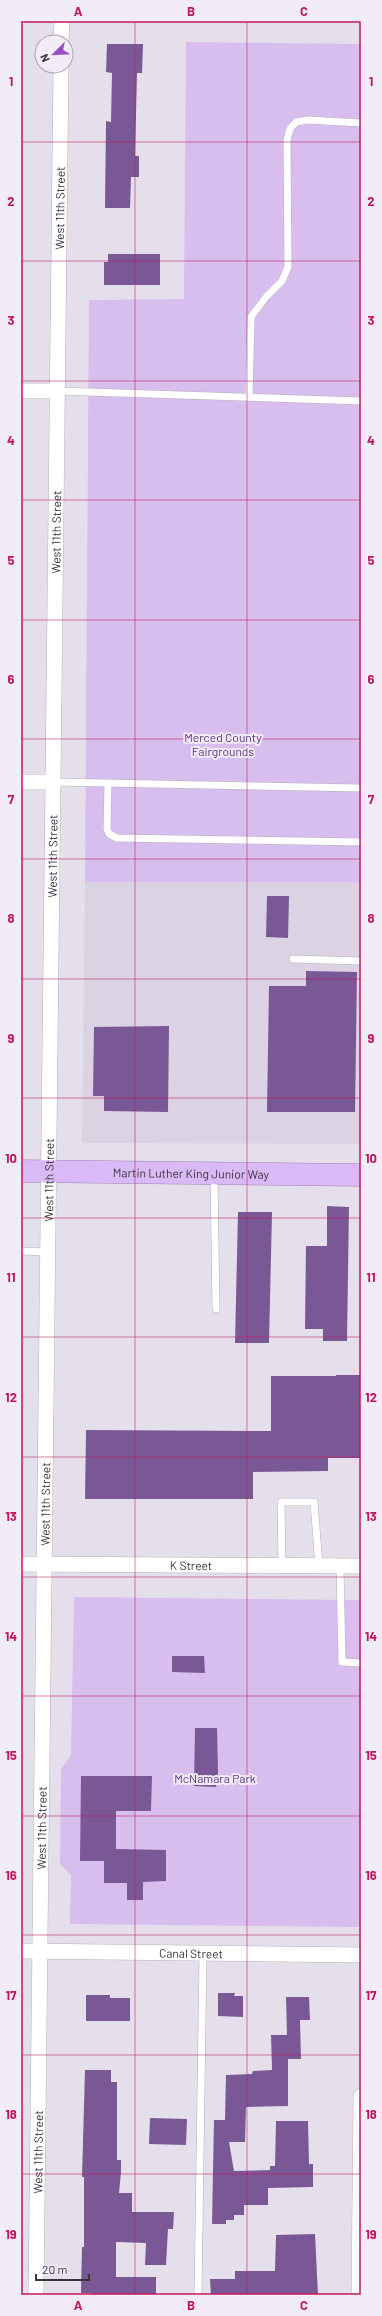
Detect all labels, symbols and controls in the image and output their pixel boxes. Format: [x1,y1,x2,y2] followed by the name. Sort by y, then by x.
[74,3,83,19] text: A
[187,3,195,19] text: B
[300,3,308,19] text: C
[34,34,74,74] north arrow
[37,52,52,64] text: N
[9,73,13,89] text: 1
[369,73,373,89] text: 1
[52,166,67,250] street label: West 11th Street
[7,193,15,209] text: 2
[367,193,375,209] text: 2
[7,312,15,328] text: 3
[367,312,375,328] text: 3
[7,432,15,448] text: 4
[367,432,375,448] text: 4
[48,490,63,574] street label: West 11th Street
[7,552,15,568] text: 5
[367,552,375,568] text: 5
[8,671,15,687] text: 6
[368,671,375,687] text: 6
[184,730,262,758] park label: Merced County Fairgrounds
[8,791,15,807] text: 7
[368,791,375,807] text: 7
[45,814,60,898] street label: West 11th Street
[7,910,15,926] text: 8
[367,910,375,926] text: 8
[8,1030,15,1046] text: 9
[368,1030,375,1046] text: 9
[41,1138,56,1222] street label: West 11th Street
[5,1150,17,1166] text: 10
[365,1150,377,1166] text: 10
[113,1165,270,1181] street label: Martin Luther King Junior Way
[6,1269,16,1285] text: 11
[366,1269,376,1285] text: 11
[5,1389,17,1405] text: 12
[365,1389,377,1405] text: 12
[37,1462,52,1546] street label: West 11th Street
[5,1508,17,1524] text: 13
[365,1508,377,1524] text: 13
[170,1558,212,1572] street label: K Street
[5,1628,17,1644] text: 14
[365,1628,377,1644] text: 14
[5,1747,17,1763] text: 15
[365,1747,377,1763] text: 15
[174,1771,256,1785] park label: McNamara Park
[34,1786,49,1870] street label: West 11th Street
[5,1867,17,1883] text: 16
[365,1867,377,1883] text: 16
[159,1946,223,1960] street label: Canal Street
[5,1987,17,2003] text: 17
[365,1987,377,2003] text: 17
[5,2106,17,2122] text: 18
[365,2106,377,2122] text: 18
[30,2110,45,2194] street label: West 11th Street
[5,2226,17,2242] text: 19
[365,2226,377,2242] text: 19
[36,2256,89,2282] scale bar
[42,2262,68,2276] text: 20 m
[74,2297,83,2313] text: A
[187,2297,195,2313] text: B
[300,2297,308,2313] text: C

